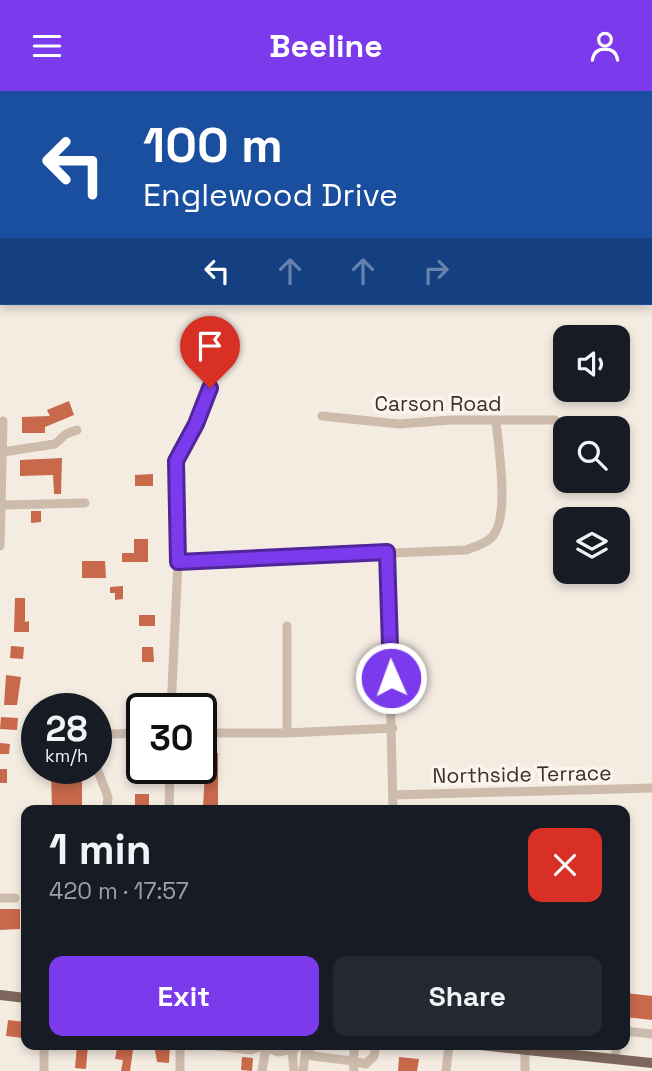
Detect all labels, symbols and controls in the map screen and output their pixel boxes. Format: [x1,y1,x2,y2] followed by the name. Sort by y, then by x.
[269,26,383,66] text: Beeline
[28,27,66,65] icon: menu
[586,27,624,65] icon: person
[143,114,283,176] text: 100 m
[28,119,119,210] icon: left
[143,175,398,215] text: Englewood Drive
[198,252,236,290] icon: left
[271,252,309,290] icon: ahead
[344,252,382,290] icon: ahead
[417,252,455,290] icon: right
[180,316,240,388] pin
[553,325,630,584] map controls
[553,325,630,402] button: sound
[191,327,229,365] icon: arrive
[374,390,502,417] street label: Carson Road
[553,416,630,493] button: search
[553,507,630,584] button: layers
[354,641,428,715] position arrow
[126,693,217,784] speed limit sign: 30
[46,707,87,751] text: 28
[45,744,88,767] text: km/h
[432,759,612,789] street label: Northside Terrace
[49,823,152,876] text: 1 min
[528,828,602,902] button: close
[49,876,189,906] text: 420 m · 17:57
[49,956,319,1036] button: Exit
[333,956,602,1036] button: Share

